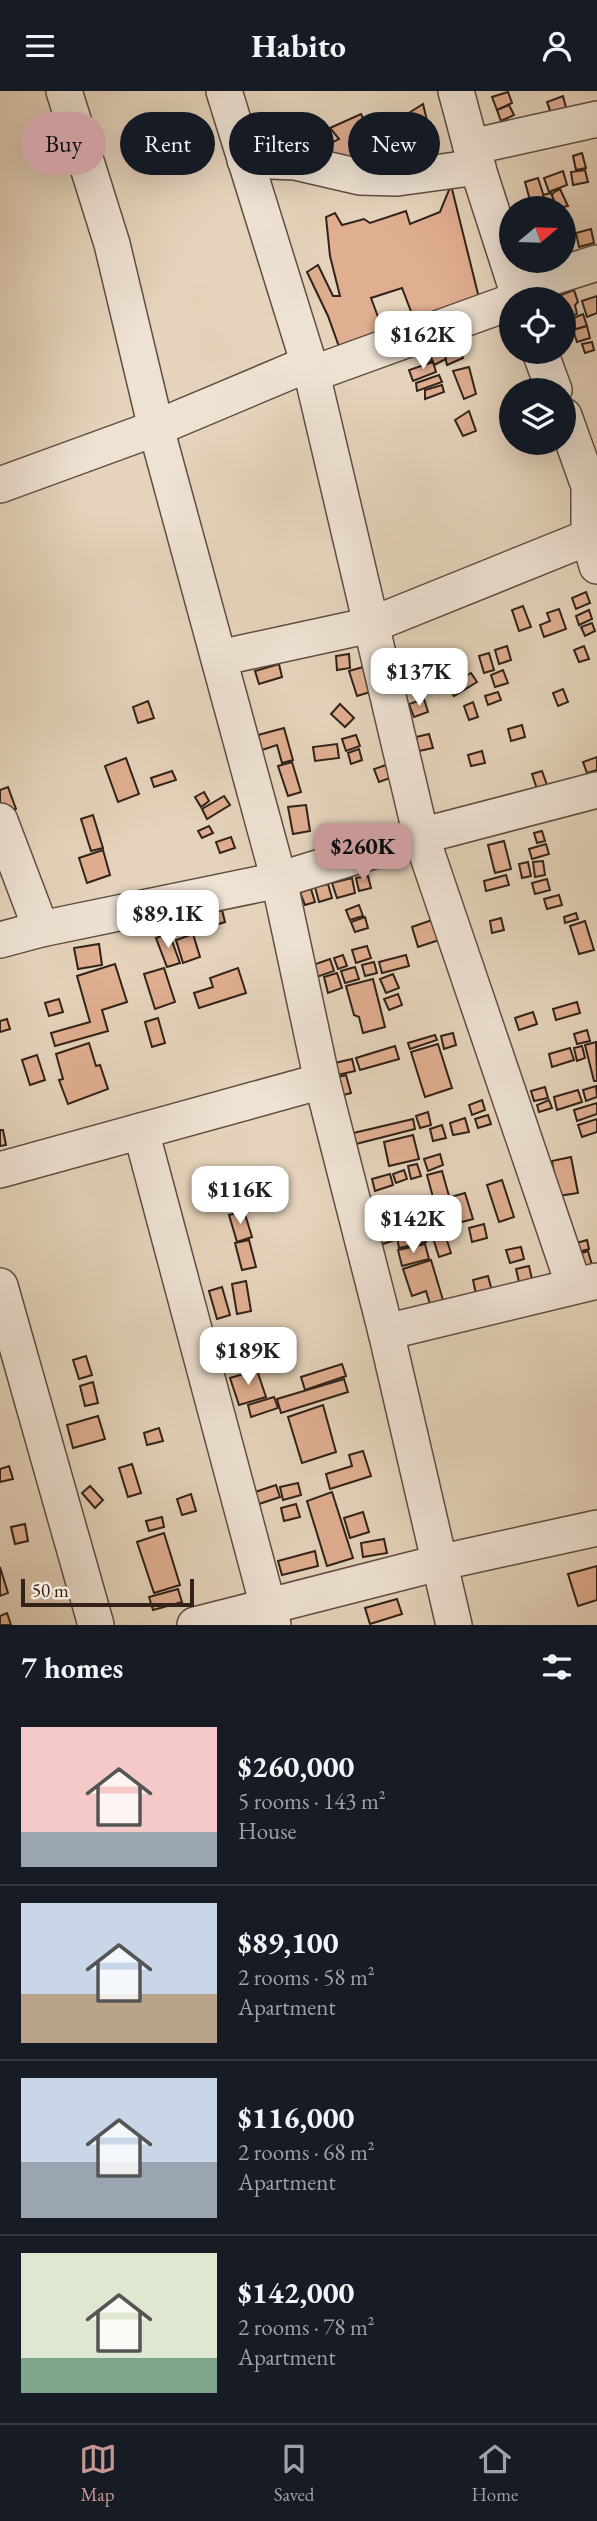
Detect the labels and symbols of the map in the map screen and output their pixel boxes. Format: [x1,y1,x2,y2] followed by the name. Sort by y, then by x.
[499,196,576,273] north arrow
[374,311,472,371] pin: $162K
[370,649,468,708] pin: $137K
[314,823,412,883] pin: $260K
[111,891,225,950] pin: $89.1K
[191,1167,289,1226] pin: $116K
[364,1195,462,1255] pin: $142K
[199,1327,297,1387] pin: $189K
[21,1576,194,1608] scale bar

